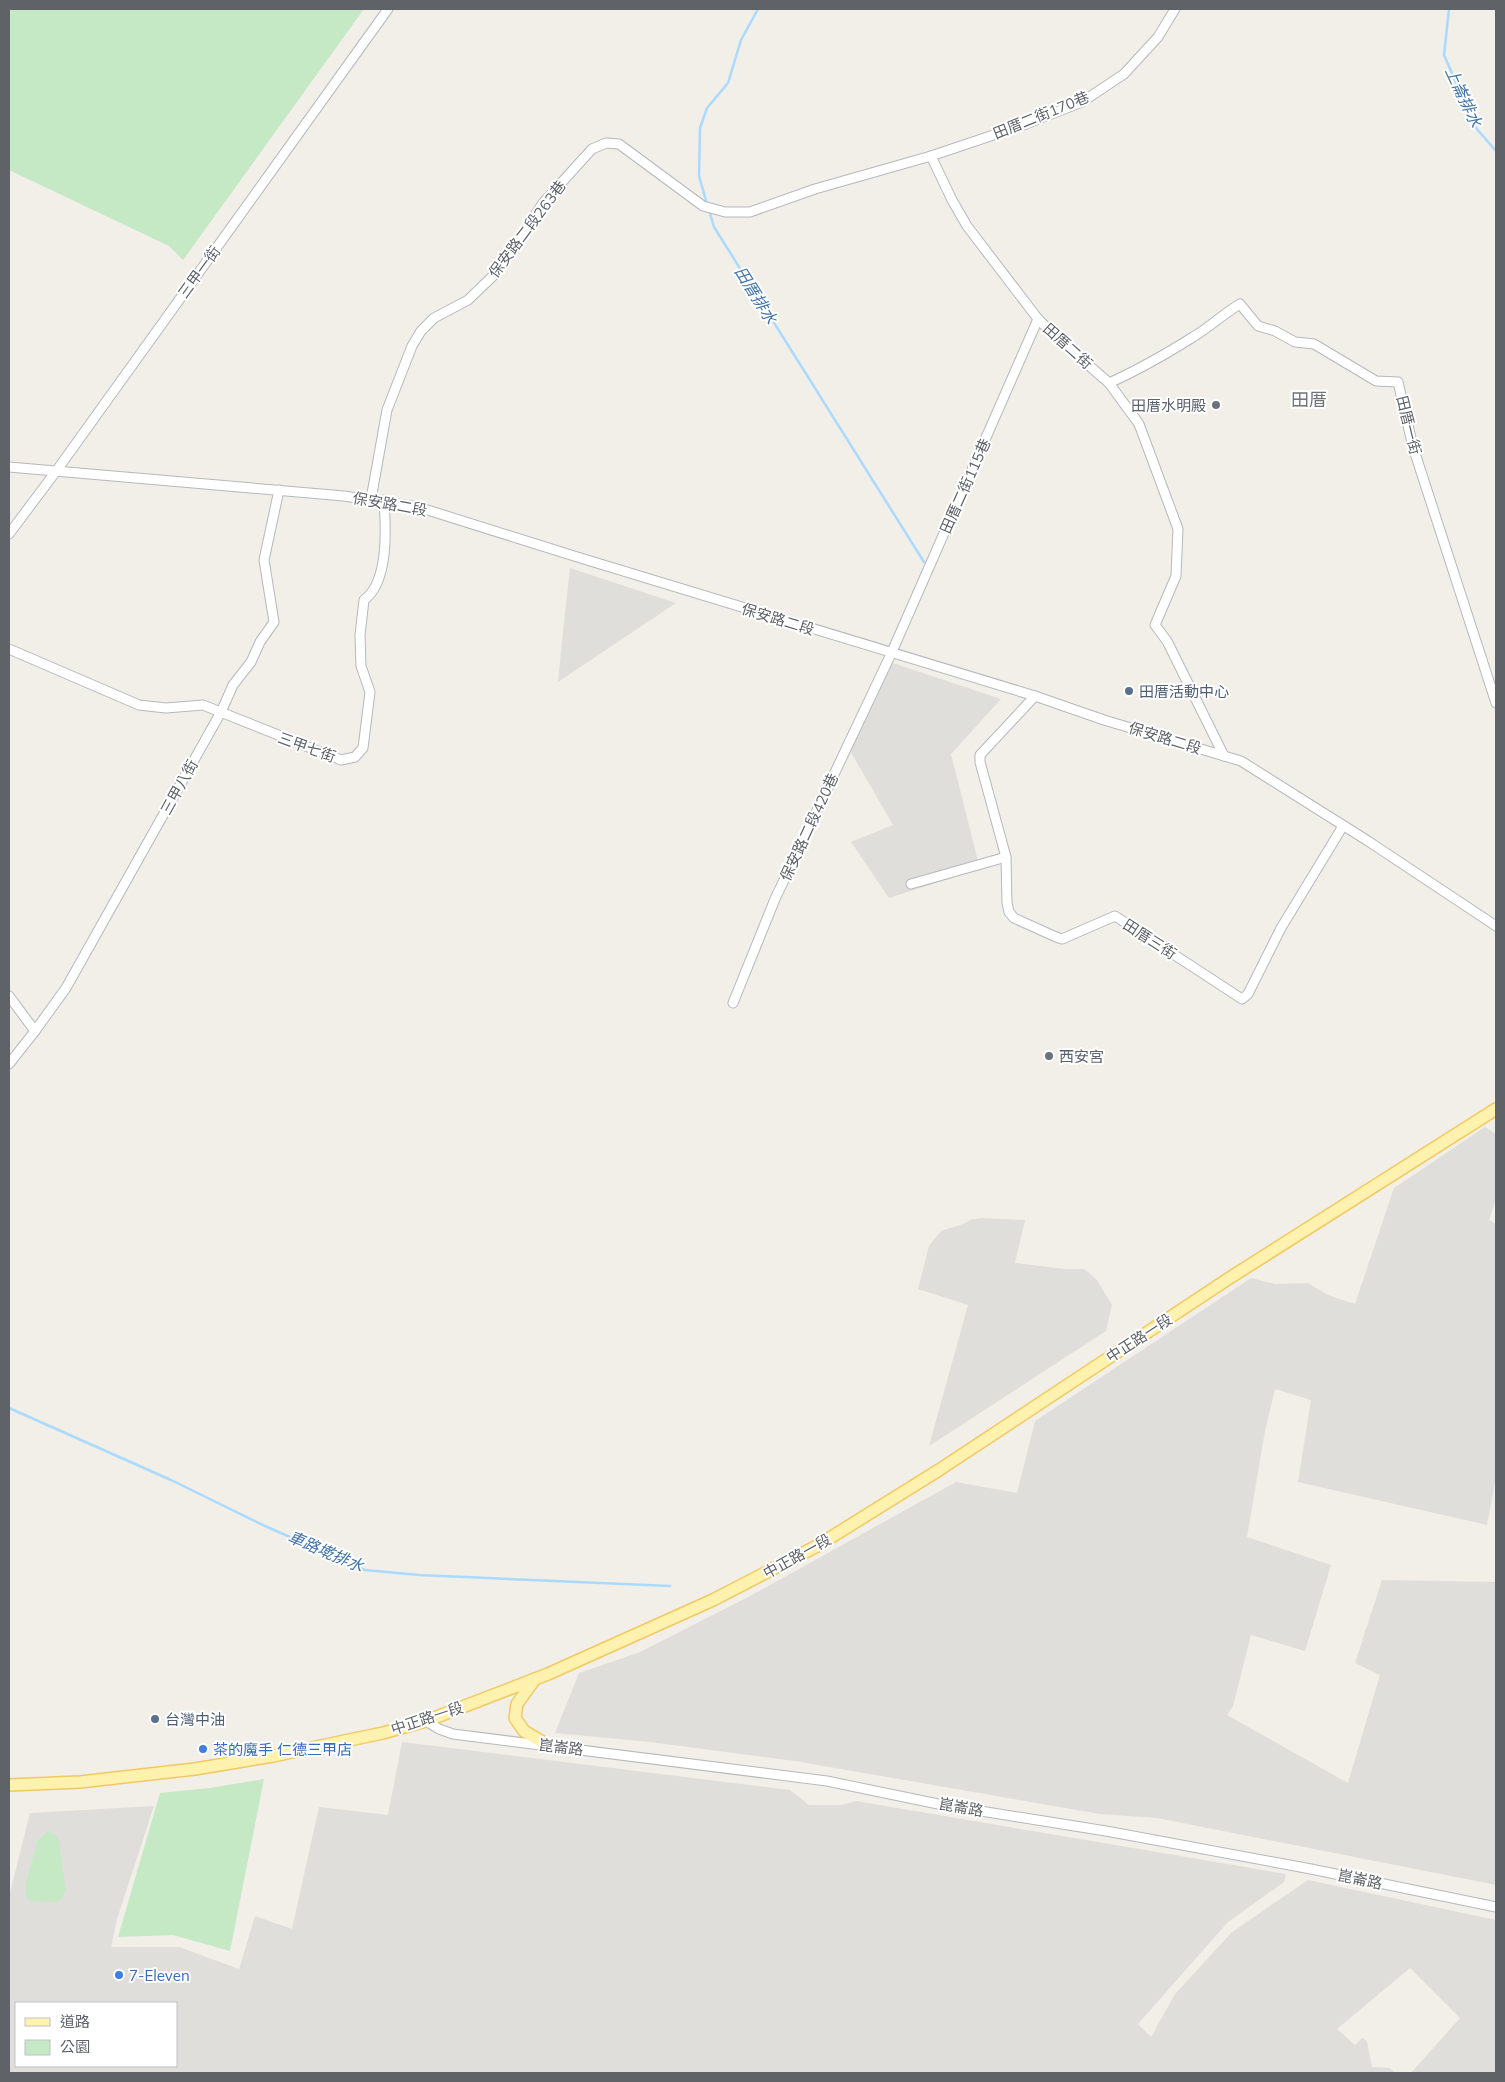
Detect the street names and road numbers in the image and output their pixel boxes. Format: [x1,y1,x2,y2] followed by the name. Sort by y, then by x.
[990,87,1092,143] street label: 田厝二街170巷
[484,177,570,281] street label: 保安路二段263巷
[174,242,224,302] street label: 三甲一街
[1039,319,1097,373] street label: 田厝二街
[1393,394,1425,456] street label: 田厝一街
[936,436,994,536] street label: 田厝二街115巷
[351,488,429,520] street label: 保安路二段
[739,599,817,639] street label: 保安路二段
[1126,718,1204,758] street label: 保安路二段
[276,728,338,766] street label: 三甲七街
[156,756,202,818] street label: 三甲八街
[776,770,842,884] street label: 保安路二段420巷
[1120,915,1180,963] street label: 田厝三街
[1102,1310,1176,1366] street label: 中正路一段
[760,1530,834,1582] street label: 中正路一段
[388,1697,466,1739] street label: 中正路一段
[538,1735,584,1759] street label: 崑崙路
[937,1794,985,1820] street label: 崑崙路
[1336,1865,1384,1893] street label: 崑崙路

